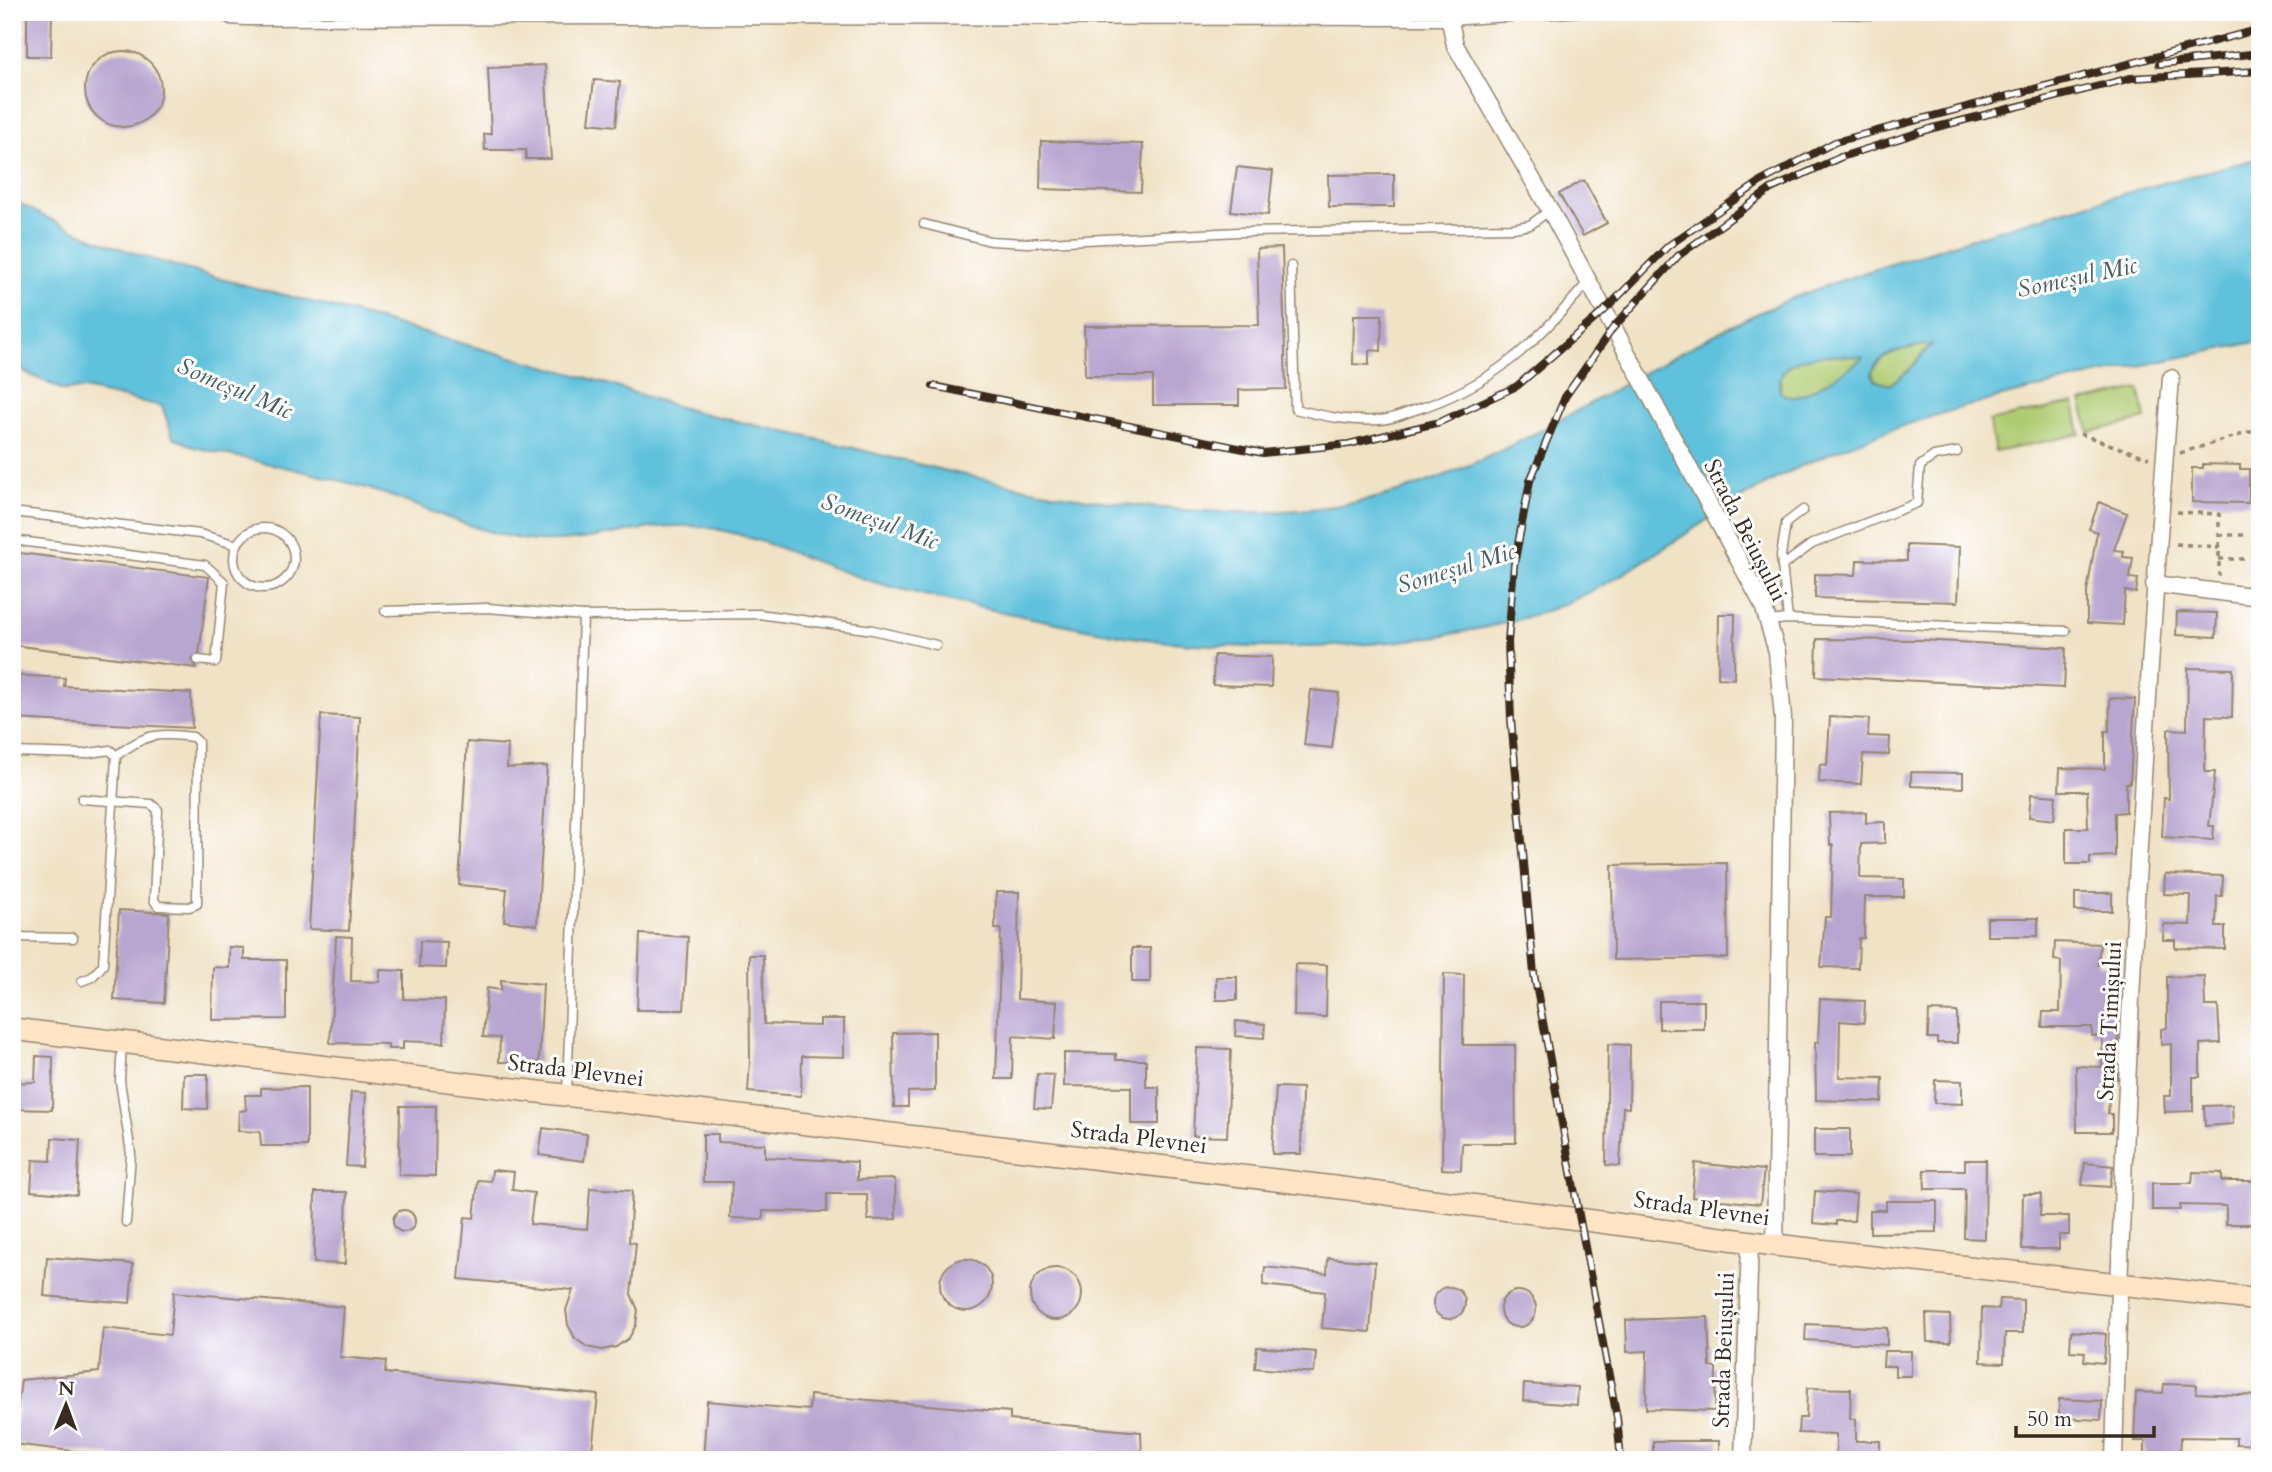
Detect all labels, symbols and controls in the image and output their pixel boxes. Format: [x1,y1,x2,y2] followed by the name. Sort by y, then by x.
[2014,249,2140,306] water label: Someșul Mic
[172,349,298,428] water label: Someșul Mic
[1696,454,1795,607] street label: Strada Beiușului
[817,485,943,558] water label: Someșul Mic
[1393,535,1519,602] water label: Someșul Mic
[2090,940,2129,1102] street label: Strada Timișului
[506,1047,646,1094] street label: Strada Plevnei
[1069,1114,1209,1161] street label: Strada Plevnei
[1632,1184,1772,1233] street label: Strada Plevnei
[1705,1272,1742,1428] street label: Strada Beiușului
[32,1370,102,1440] north arrow
[58,1376,75,1402] text: N
[2016,1395,2155,1439] scale bar
[2027,1405,2072,1434] text: 50 m

